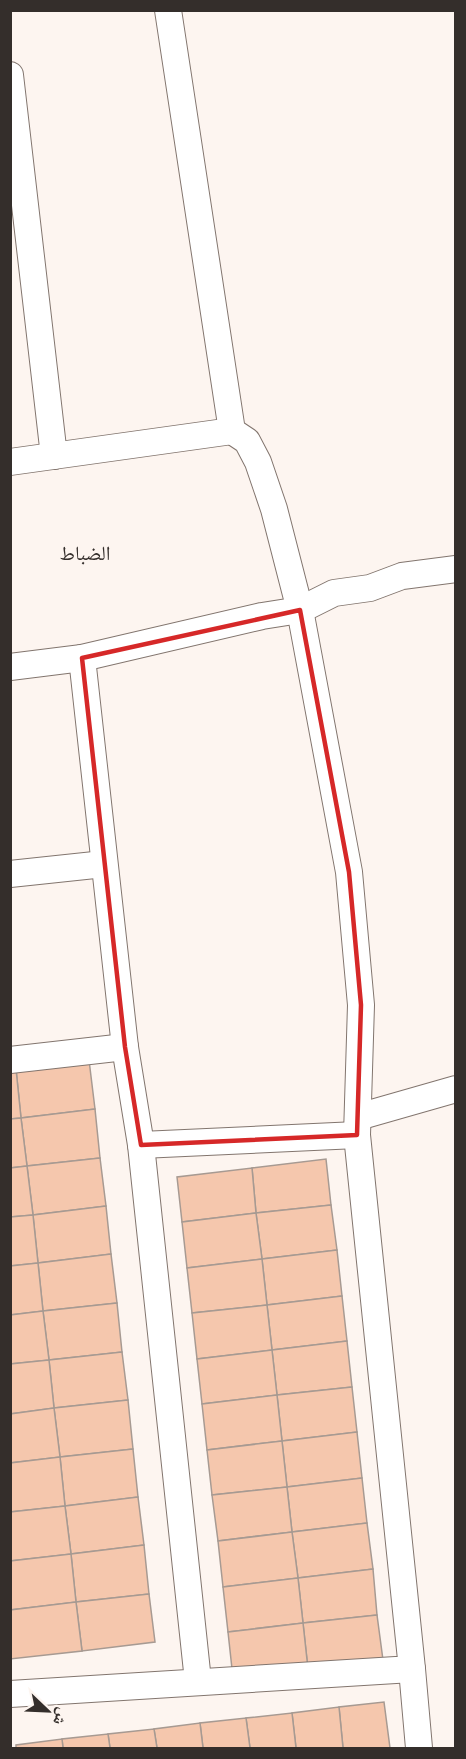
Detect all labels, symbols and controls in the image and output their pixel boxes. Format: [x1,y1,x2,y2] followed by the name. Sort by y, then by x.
[60,541,110,565] district label: الضباط
[18,1681,78,1741] north arrow
[49,1705,73,1728] text: ش

